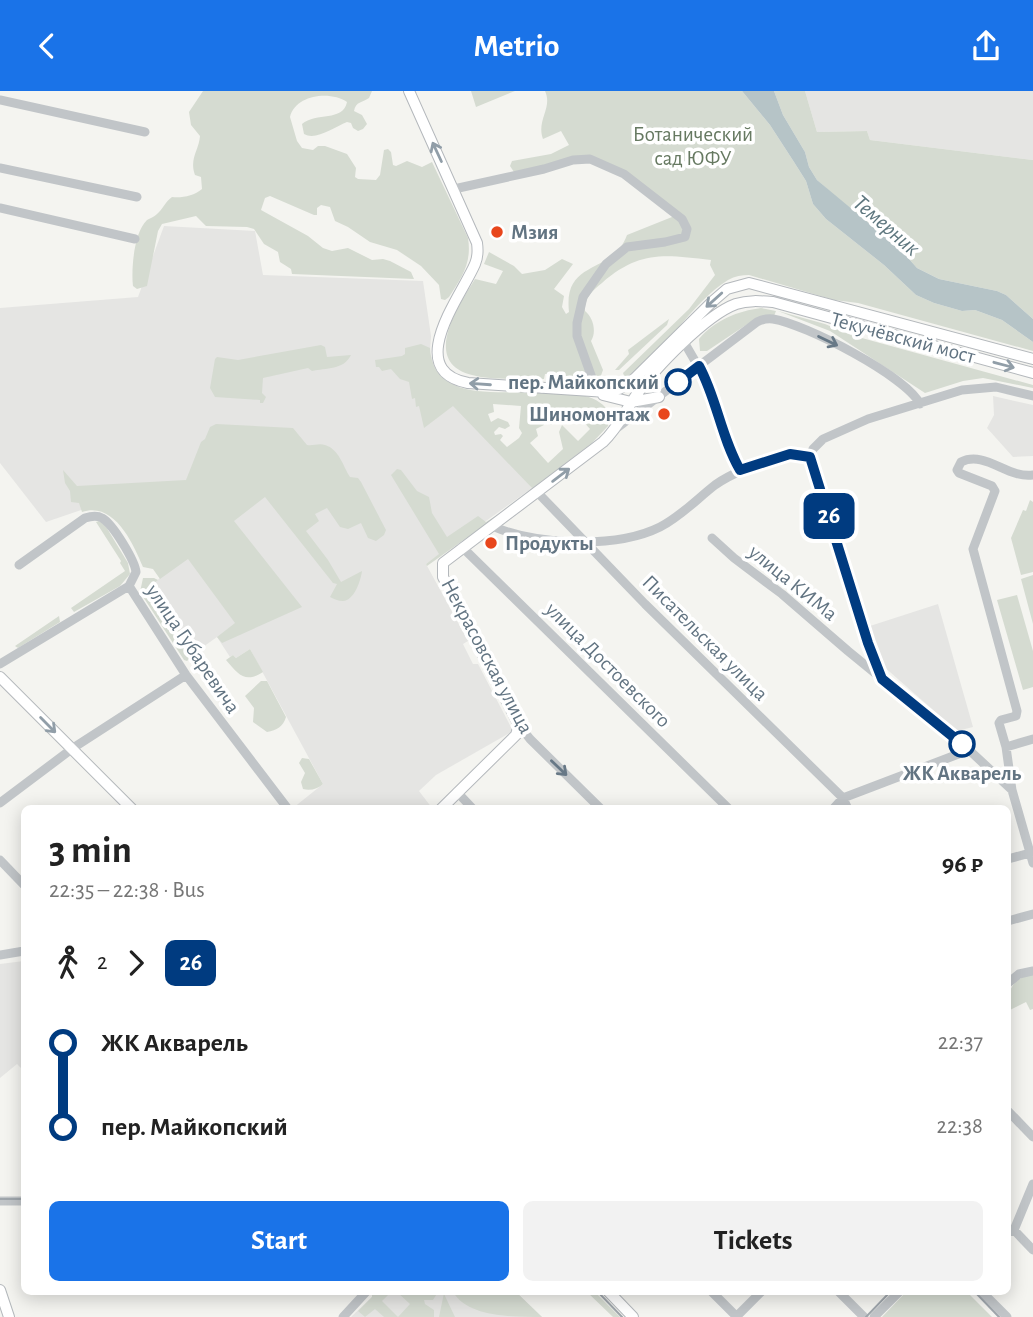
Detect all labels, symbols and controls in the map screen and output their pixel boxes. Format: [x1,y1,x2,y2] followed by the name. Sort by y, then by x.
[28,27,66,65] icon: back
[967,27,1005,65] icon: share
[473,30,560,62] text: Metrio
[633,124,753,169] park label: Ботанический сад ЮФУ
[430,142,443,163] one-way arrow
[848,191,924,261] water label: Темерник
[511,222,558,243] place label: Мзия
[489,224,505,240] marker: Мзия
[706,292,723,309] one-way arrow
[829,309,978,367] street label: Текучёвский мост
[817,334,838,348] one-way arrow
[993,360,1015,373] one-way arrow
[665,369,691,395] marker: пер. Майкопский
[508,372,659,393] place label: пер. Майкопский
[469,377,492,390] one-way arrow
[529,404,650,425] place label: Шиномонтаж
[656,406,672,422] marker: Шиномонтаж
[551,468,570,483] one-way arrow
[798,493,860,539] line badge: 26
[818,504,840,528] text: 26
[505,533,594,554] place label: Продукты
[483,535,499,551] marker: Продукты
[744,540,842,625] street label: улица КИМа
[638,571,772,705] street label: Писательская улица
[437,575,537,737] street label: Некрасовская улица
[142,580,244,717] street label: улица Губаревича
[541,598,675,732] street label: улица Достоевского
[40,716,57,733] one-way arrow
[949,731,975,757] marker: ЖК Акварель
[550,759,567,776] one-way arrow
[903,763,1022,784] place label: ЖК Акварель
[49,832,132,870] text: 3 min
[942,851,983,877] text: 96 ₽
[49,879,205,902] text: 22:35 – 22:38 · Bus
[49,944,87,982] icon: walk
[117,944,155,982] icon: forward
[97,951,107,974] text: 2
[179,951,202,975] text: 26
[101,1030,248,1056] text: ЖК Акварель
[938,1031,983,1054] text: 22:37
[101,1114,288,1140] text: пер. Майкопский
[936,1115,983,1138] text: 22:38
[49,1201,509,1281] button: Start
[523,1201,983,1281] button: Tickets

